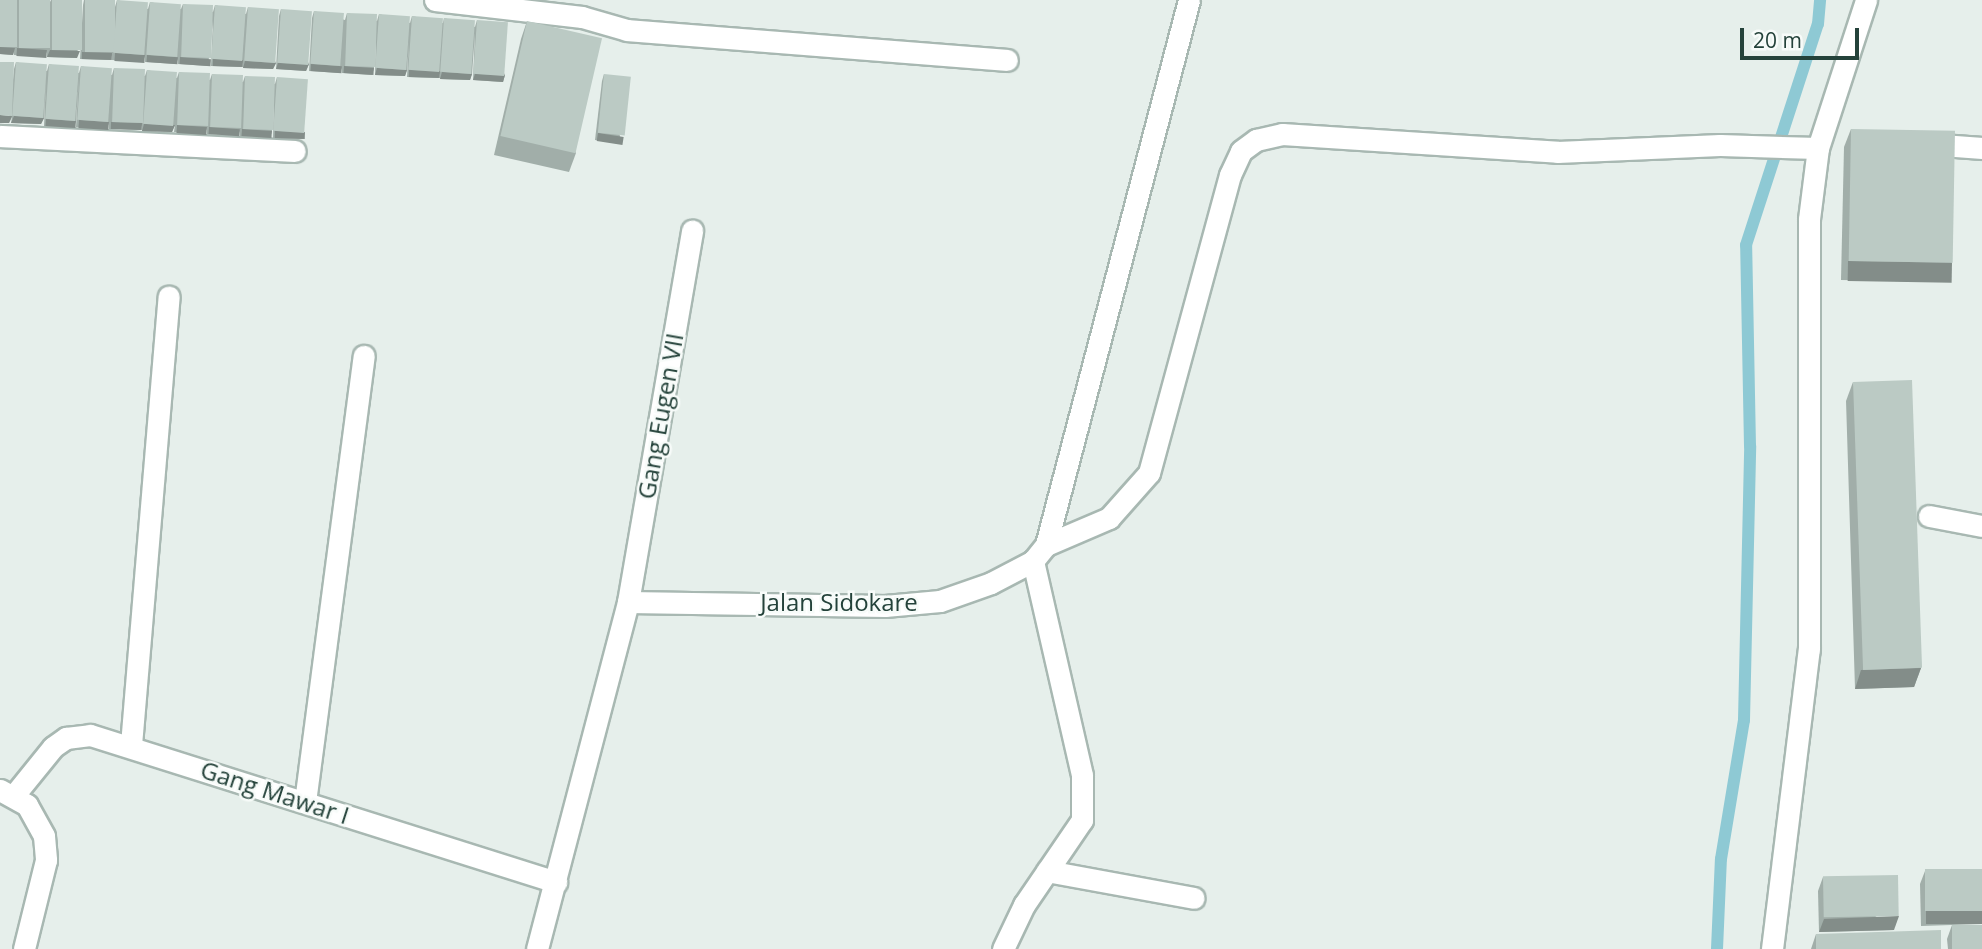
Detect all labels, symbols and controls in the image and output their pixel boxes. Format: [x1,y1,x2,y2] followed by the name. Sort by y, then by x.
[1744,14,1863,58] scale bar
[1753,26,1802,54] text: 20 m
[631,331,689,501] street label: Gang Eugen VII
[760,588,918,616] street label: Jalan Sidokare
[197,754,353,830] street label: Gang Mawar I

